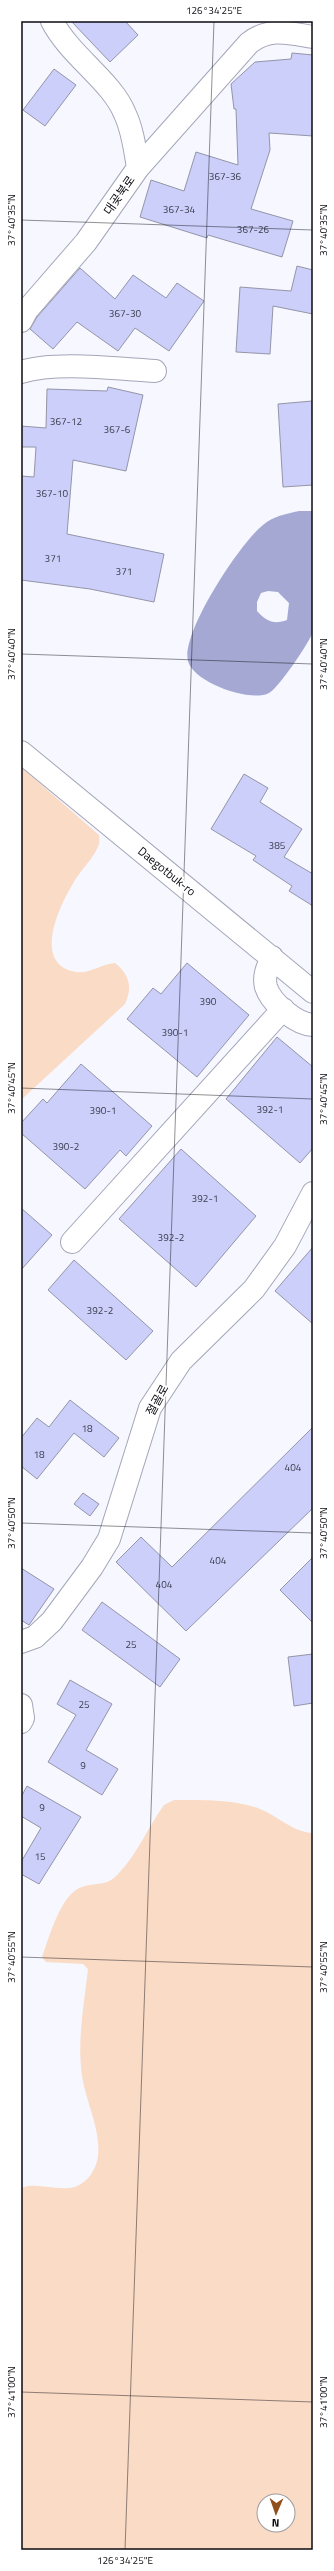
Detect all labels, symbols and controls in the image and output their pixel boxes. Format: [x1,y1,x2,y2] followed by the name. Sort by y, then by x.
[186,3,243,18] text: 126°34'25"E
[209,169,242,184] house number: 367-36
[99,171,139,219] street label: 대곶북로
[4,194,19,246] text: 37°40'35"N
[163,202,196,217] house number: 367-34
[316,204,331,256] text: 37°40'35"N
[237,222,270,237] house number: 367-26
[109,306,142,321] house number: 367-30
[50,414,82,429] house number: 367-12
[104,422,131,437] house number: 367-6
[36,486,69,501] house number: 367-10
[45,551,61,566] house number: 371
[116,564,132,579] house number: 371
[4,628,19,680] text: 37°40'40"N
[316,638,331,690] text: 37°40'40"N
[269,838,286,853] house number: 385
[134,842,200,900] street label: Daegotbuk-ro
[200,994,217,1009] house number: 390
[162,1025,188,1040] house number: 390-1
[4,1062,19,1114] text: 37°40'45"N
[316,1073,331,1125] text: 37°40'45"N
[257,1102,283,1117] house number: 392-1
[90,1103,116,1118] house number: 390-1
[53,1139,79,1154] house number: 390-2
[192,1191,218,1206] house number: 392-1
[158,1230,184,1245] house number: 392-2
[87,1303,113,1318] house number: 392-2
[141,1381,173,1419] street label: 절골로
[81,1421,93,1436] house number: 18
[33,1447,45,1462] house number: 18
[285,1460,302,1475] house number: 404
[4,1497,19,1549] text: 37°40'50"N
[316,1507,331,1559] text: 37°40'50"N
[210,1553,227,1568] house number: 404
[156,1577,173,1592] house number: 404
[125,1637,137,1652] house number: 25
[78,1697,90,1712] house number: 25
[80,1758,86,1773] house number: 9
[39,1800,45,1815] house number: 9
[34,1849,46,1864] house number: 15
[4,1931,19,1983] text: 37°40'55"N
[316,1941,331,1993] text: 37°40'55"N
[4,2366,19,2418] text: 37°41'00"N
[316,2376,331,2428] text: 37°41'00"N
[256,2493,296,2533] north arrow
[272,2515,280,2531] text: N
[97,2553,154,2568] text: 126°34'25"E

